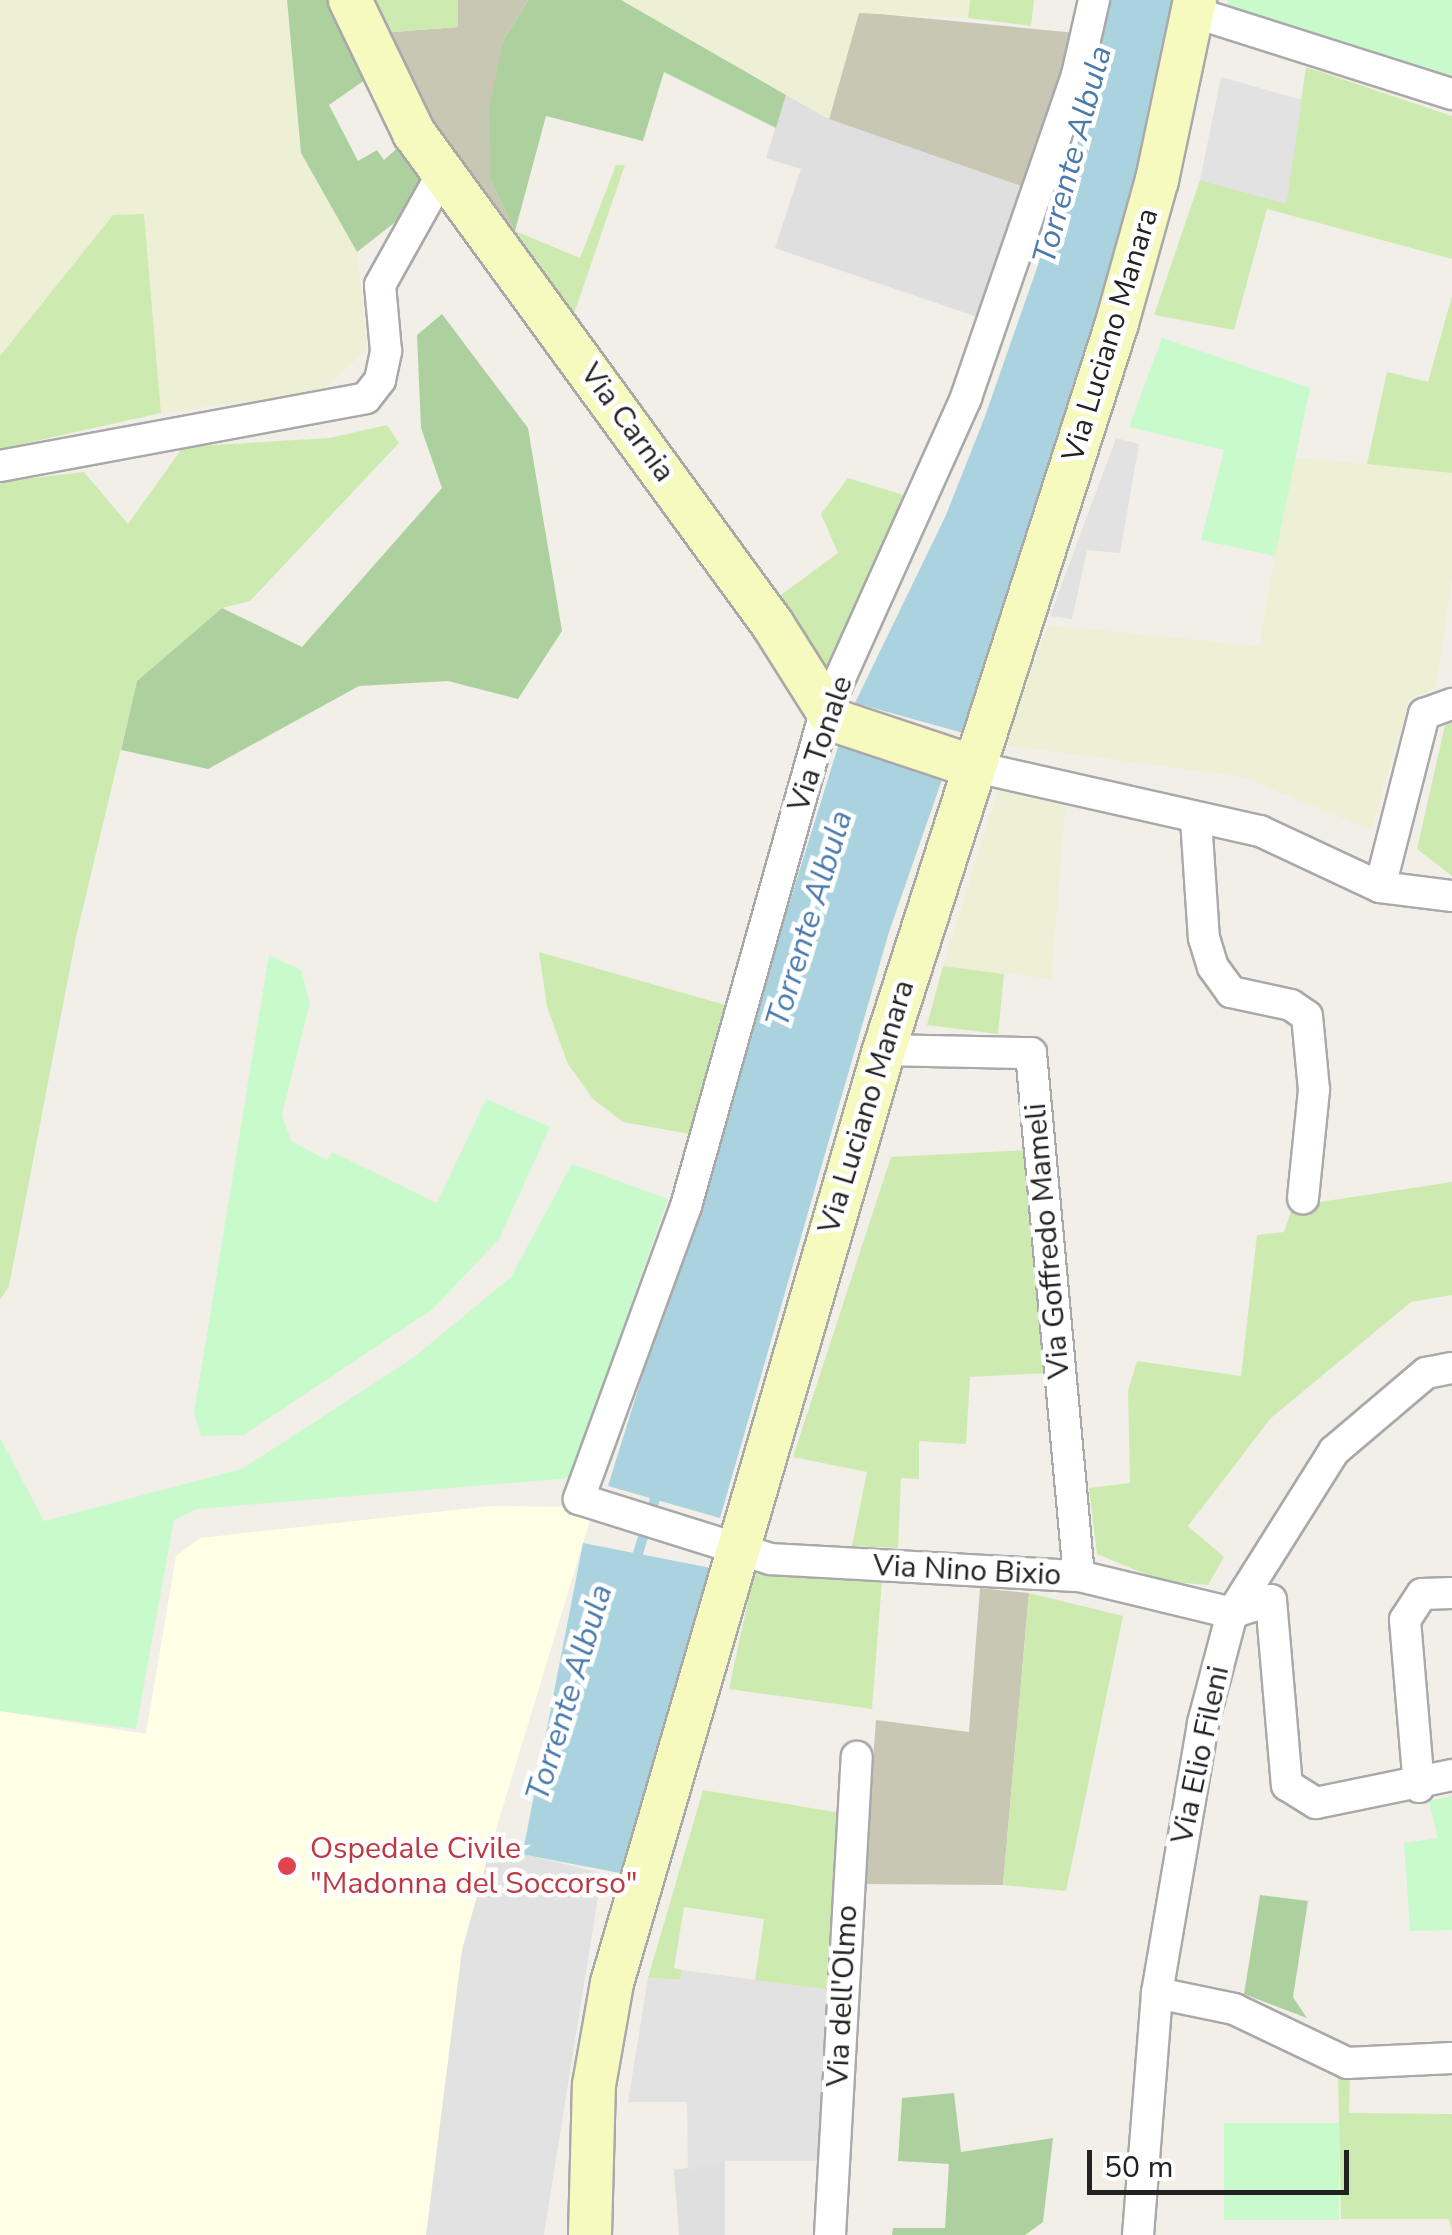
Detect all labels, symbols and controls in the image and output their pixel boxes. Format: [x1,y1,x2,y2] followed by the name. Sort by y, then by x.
[1025,42,1121,268] water label: Torrente Albula
[1055,204,1167,466] street label: Via Luciano Manara
[572,357,682,489] street label: Via Carnia
[781,671,861,817] street label: Via Tonale
[759,806,861,1032] water label: Torrente Albula
[811,976,923,1238] street label: Via Luciano Manara
[1018,1102,1078,1380] street label: Via Goffredo Mameli
[872,1548,1062,1594] street label: Via Nino Bixio
[519,1580,621,1806] water label: Torrente Albula
[1165,1663,1237,1847] street label: Via Elio Fileni
[310,1831,638,1902] place label: Ospedale Civile "Madonna del Soccorso"
[274,1853,300,1879] marker: Ospedale Civile "Madonna del Soccorso"
[820,1904,866,2088] street label: Via dell'Olmo
[1092,2130,1354,2192] scale bar
[1104,2147,1173,2188] text: 50 m

